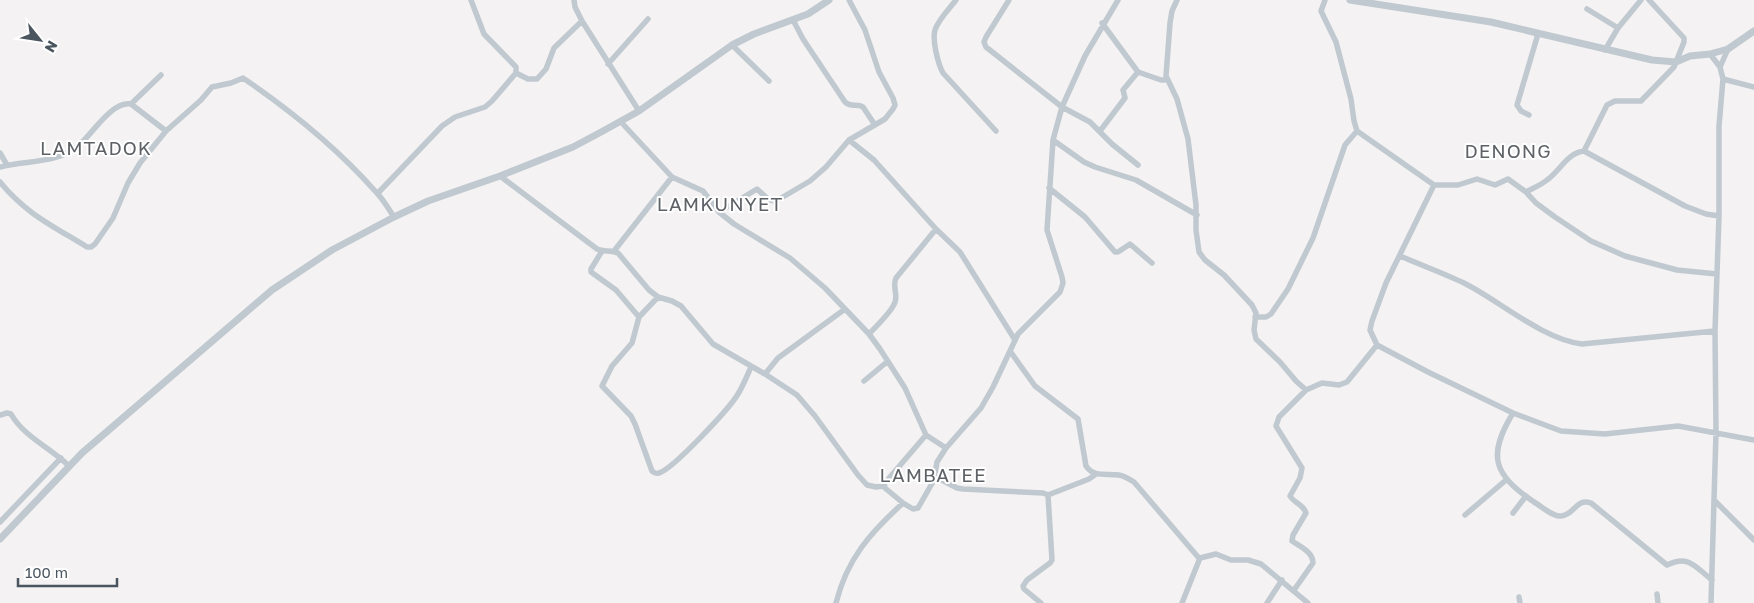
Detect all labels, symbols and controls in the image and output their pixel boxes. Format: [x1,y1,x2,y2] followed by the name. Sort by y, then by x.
[15,15,65,65] north arrow
[42,38,62,56] text: N
[40,136,152,159] district label: LAMTADOK
[1464,139,1552,162] district label: DENONG
[657,192,783,215] district label: LAMKUNYET
[880,463,987,486] district label: LAMBATEE
[18,556,116,588] scale bar
[25,563,68,581] text: 100 m

